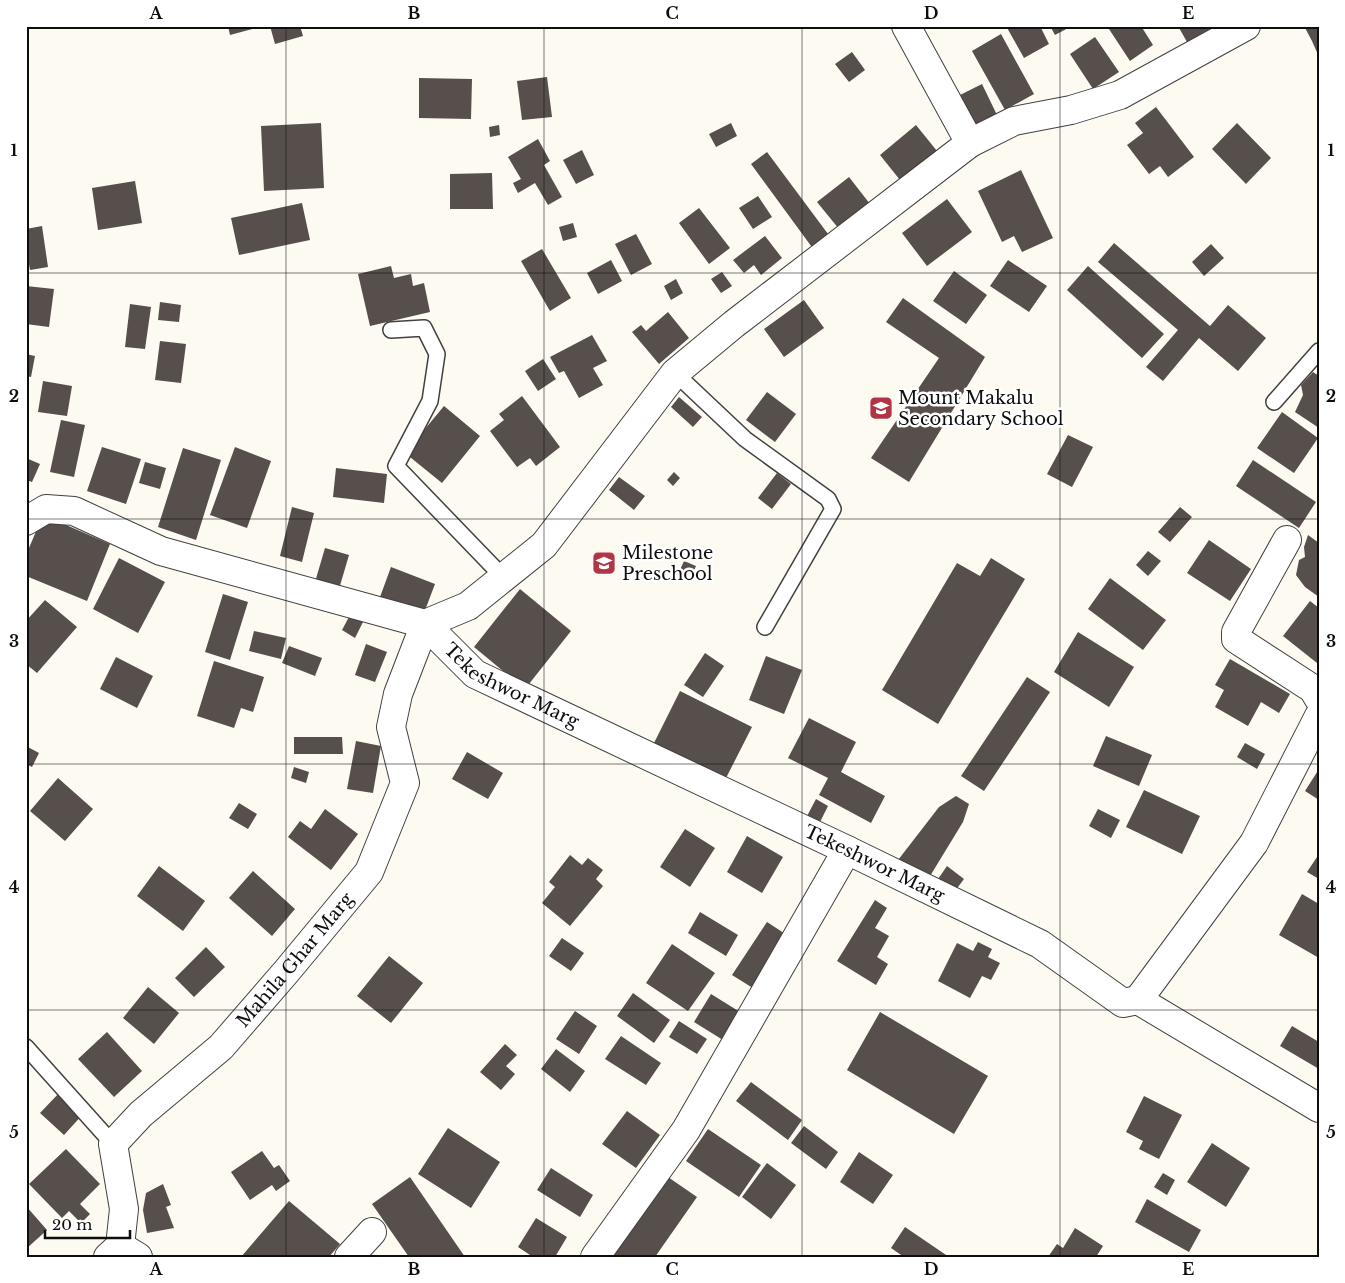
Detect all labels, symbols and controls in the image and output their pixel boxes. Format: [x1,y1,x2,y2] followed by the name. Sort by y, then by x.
[149,3,164,23] text: A
[408,3,421,23] text: B
[665,3,679,23] text: C
[924,3,938,23] text: D
[1182,3,1194,23] text: E
[11,140,18,160] text: 1
[1328,140,1335,160] text: 1
[9,386,19,406] text: 2
[1326,386,1336,406] text: 2
[898,387,1064,430] place label: Mount Makalu Secondary School
[868,395,894,421] school or university icon: Mount Makalu Secondary School
[622,542,713,585] place label: Milestone Preschool
[591,550,617,576] school or university icon: Milestone Preschool
[9,631,19,651] text: 3
[1326,631,1336,651] text: 3
[439,638,583,733] street label: Tekeshwor Marg
[801,820,948,907] street label: Tekeshwor Marg
[9,877,19,897] text: 4
[1326,877,1336,897] text: 4
[232,888,358,1032] street label: Mahila Ghar Marg
[9,1122,19,1142] text: 5
[1326,1122,1336,1142] text: 5
[45,1208,130,1240] scale bar
[52,1215,92,1234] text: 20 m
[149,1259,164,1279] text: A
[408,1259,421,1279] text: B
[665,1259,679,1279] text: C
[924,1259,938,1279] text: D
[1182,1259,1194,1279] text: E

